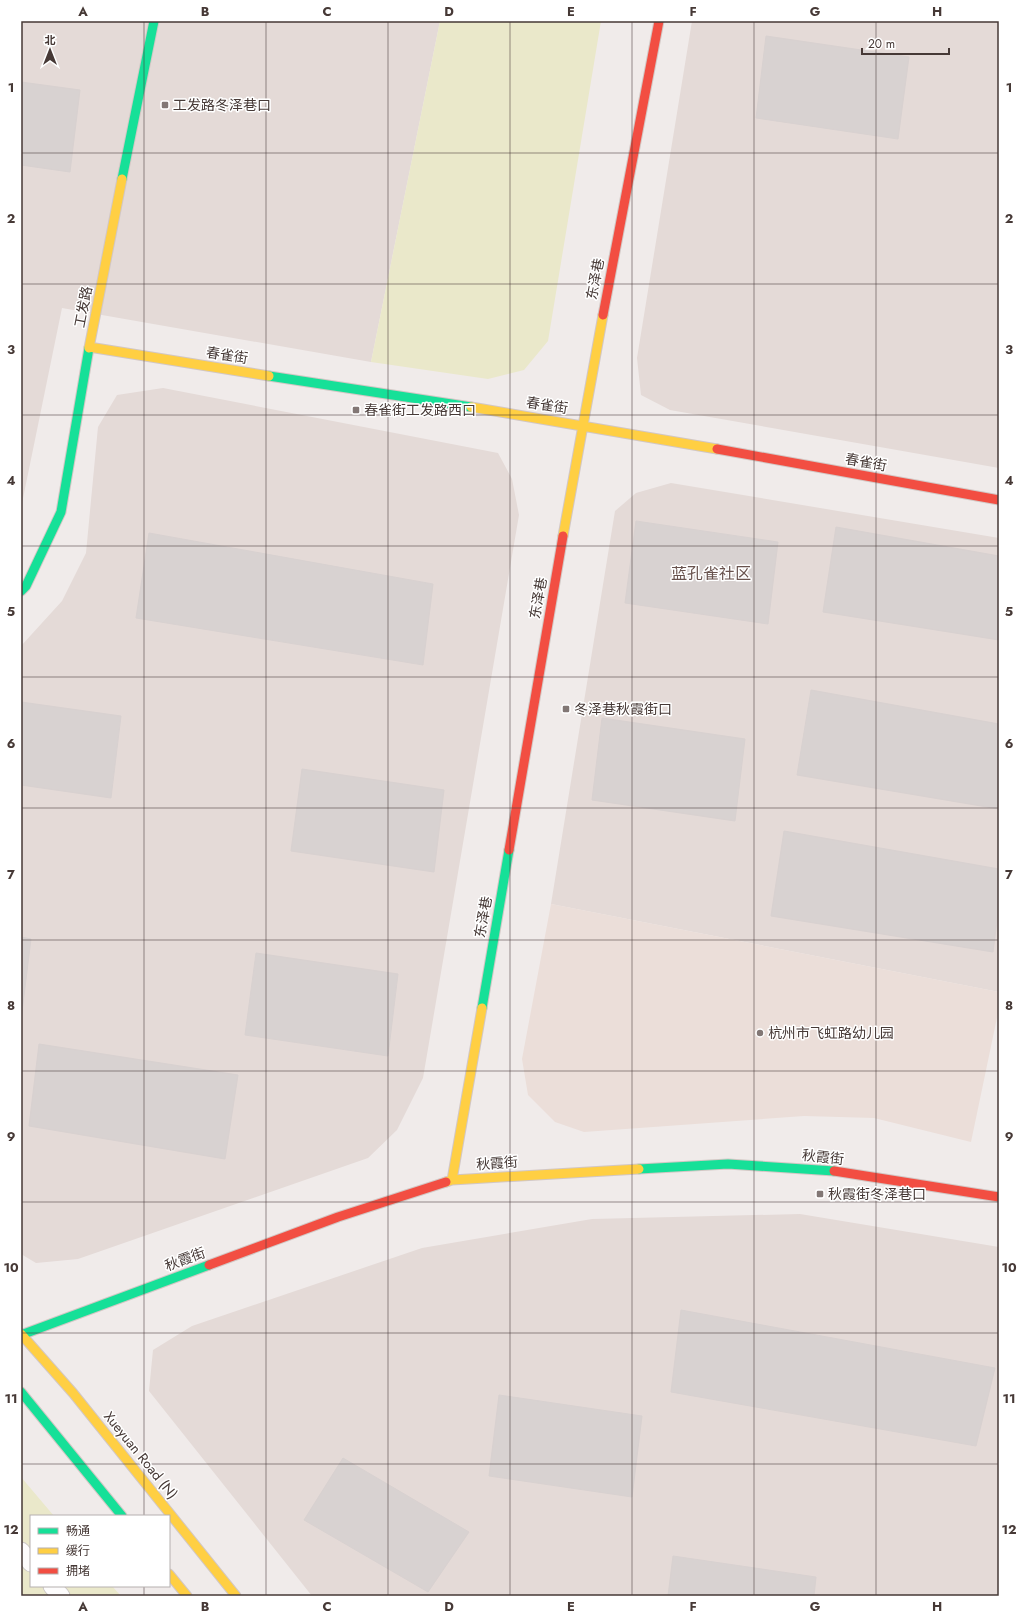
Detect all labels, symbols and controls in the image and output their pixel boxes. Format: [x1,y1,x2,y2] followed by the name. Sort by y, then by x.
[77,2,88,21] text: A
[201,2,210,21] text: B
[322,2,332,21] text: C
[444,2,454,21] text: D
[567,2,575,21] text: E
[689,2,697,21] text: F
[810,2,821,21] text: G
[932,2,942,21] text: H
[30,30,70,70] north arrow
[862,30,949,56] scale bar
[45,32,56,48] text: 北
[868,35,895,53] text: 20 m
[8,78,14,97] text: 1
[1006,78,1012,97] text: 1
[173,95,271,115] place label: 工发路冬泽巷口
[160,100,170,110] marker: 工发路冬泽巷口
[7,209,15,228] text: 2
[1005,209,1013,228] text: 2
[581,256,609,302] street label: 东泽巷
[69,284,97,330] street label: 工发路
[7,340,15,359] text: 3
[1005,340,1013,359] text: 3
[205,342,249,368] street label: 春雀街
[525,392,569,418] street label: 春雀街
[364,400,476,420] place label: 春雀街工发路西口
[351,405,361,415] marker: 春雀街工发路西口
[844,449,888,475] street label: 春雀街
[6,471,16,490] text: 4
[1004,471,1014,490] text: 4
[671,562,751,585] district label: 蓝孔雀社区
[525,576,551,620] street label: 东泽巷
[7,602,15,621] text: 5
[1005,602,1013,621] text: 5
[574,699,672,719] place label: 冬泽巷秋霞街口
[561,704,571,714] marker: 冬泽巷秋霞街口
[7,734,16,753] text: 6
[1005,734,1014,753] text: 6
[7,865,15,884] text: 7
[1005,865,1013,884] text: 7
[470,895,496,939] street label: 东泽巷
[7,996,15,1015] text: 8
[1005,996,1013,1015] text: 8
[768,1023,894,1043] place label: 杭州市飞虹路幼儿园
[755,1028,765,1038] marker: 杭州市飞虹路幼儿园
[7,1127,16,1146] text: 9
[1005,1127,1014,1146] text: 9
[801,1145,845,1169] street label: 秋霞街
[475,1152,519,1174] street label: 秋霞街
[828,1184,926,1204] place label: 秋霞街冬泽巷口
[815,1189,825,1199] marker: 秋霞街冬泽巷口
[162,1242,208,1276] street label: 秋霞街
[3,1258,19,1277] text: 10
[1001,1258,1017,1277] text: 10
[4,1389,18,1408] text: 11
[1002,1389,1016,1408] text: 11
[99,1407,183,1503] street label: Xueyuan Road (N)
[30,1515,170,1587] legend
[3,1520,19,1539] text: 12
[1001,1520,1017,1539] text: 12
[66,1522,90,1540] text: 畅通
[66,1542,90,1560] text: 缓行
[66,1562,90,1580] text: 拥堵
[77,1597,88,1616] text: A
[201,1597,210,1616] text: B
[322,1597,332,1616] text: C
[444,1597,454,1616] text: D
[567,1597,575,1616] text: E
[689,1597,697,1616] text: F
[810,1597,821,1616] text: G
[932,1597,942,1616] text: H

